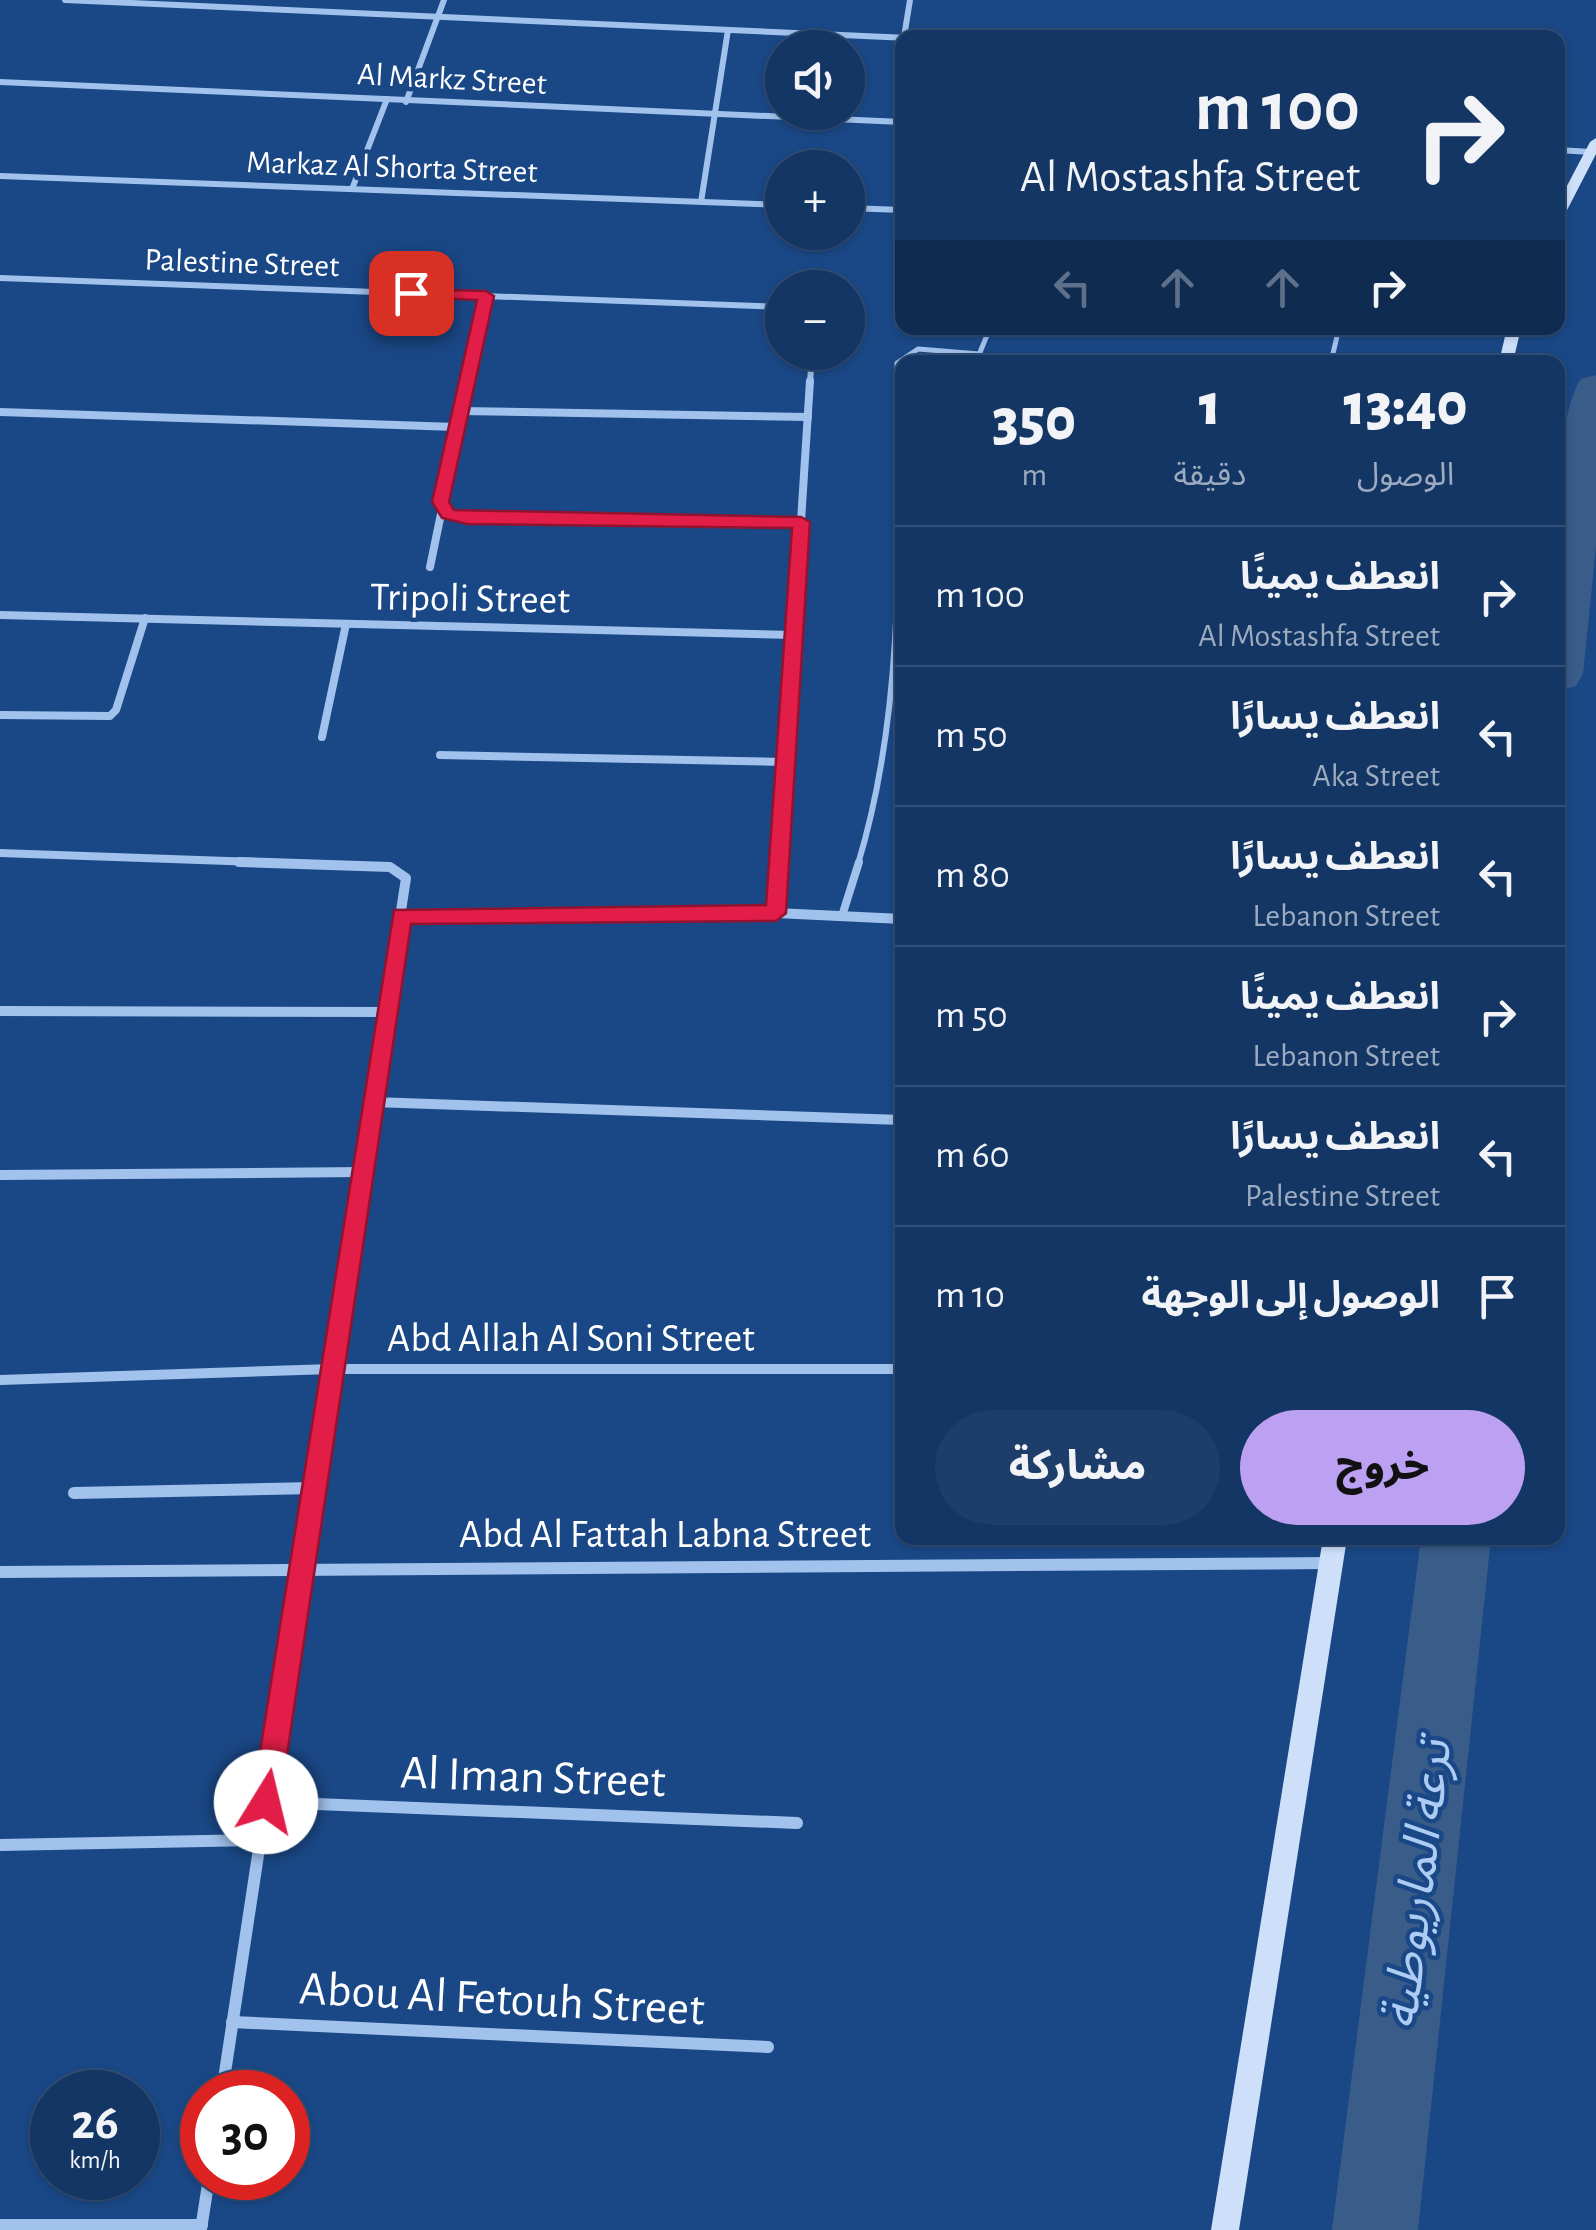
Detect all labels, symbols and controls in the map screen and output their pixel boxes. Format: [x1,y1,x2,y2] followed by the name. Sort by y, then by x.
[765,30,865,370] map controls
[765,30,865,130] button: sound
[356,58,548,100] street label: Al Markz Street
[1395,70,1525,200] icon: right
[1195,73,1360,143] text: 100 m
[246,146,538,188] street label: Markaz Al Shorta Street
[765,150,865,250] button: +
[1020,155,1360,200] text: Al Mostashfa Street
[144,244,340,282] street label: Palestine Street
[369,251,454,336] pin
[1045,260,1100,315] icon: left
[1150,260,1205,315] icon: ahead
[1255,260,1310,315] icon: ahead
[1360,260,1415,315] icon: right
[384,266,439,321] icon: arrive
[765,270,865,370] button: −
[1199,376,1221,436] text: 1
[1344,376,1468,436] text: 13:40
[992,391,1076,451] text: 350
[1021,459,1047,491] text: m
[1173,459,1246,491] text: دقيقة
[1357,459,1454,491] text: الوصول
[1240,559,1440,597] text: انعطف يمينًا
[1470,569,1525,624] icon: right
[370,577,571,621] street label: Tripoli Street
[935,577,1025,615] text: 100 m
[1198,620,1440,652] text: Al Mostashfa Street
[1230,699,1440,737] text: انعطف يسارًا
[1470,709,1525,764] icon: left
[935,717,1008,755] text: 50 m
[1312,760,1440,792] text: Aka Street
[1230,839,1440,877] text: انعطف يسارًا
[1470,849,1525,904] icon: left
[935,857,1010,895] text: 80 m
[1252,900,1440,932] text: Lebanon Street
[1240,979,1440,1017] text: انعطف يمينًا
[1470,989,1525,1044] icon: right
[935,997,1008,1035] text: 50 m
[1252,1040,1440,1072] text: Lebanon Street
[1230,1119,1440,1157] text: انعطف يسارًا
[1470,1129,1525,1184] icon: left
[935,1137,1010,1175] text: 60 m
[1245,1180,1440,1212] text: Palestine Street
[1470,1269,1525,1324] icon: arrive
[935,1277,1005,1315] text: 10 m
[1142,1278,1440,1316] text: الوصول إلى الوجهة
[387,1319,755,1359] street label: Abd Allah Al Soni Street
[935,1410,1220,1525] button: مشاركة
[1240,1410,1525,1525] button: خروج
[459,1515,871,1555] street label: Abd Al Fattah Labna Street
[1375,1730,1463,2032] water label: ترعة الماريوطية
[399,1749,666,1807] street label: Al Iman Street
[214,1750,318,1854] position arrow
[298,1965,706,2035] street label: Abou Al Fetouh Street
[180,2070,310,2200] speed limit sign: 30
[71,2098,119,2148] text: 26
[69,2148,121,2173] text: km/h

